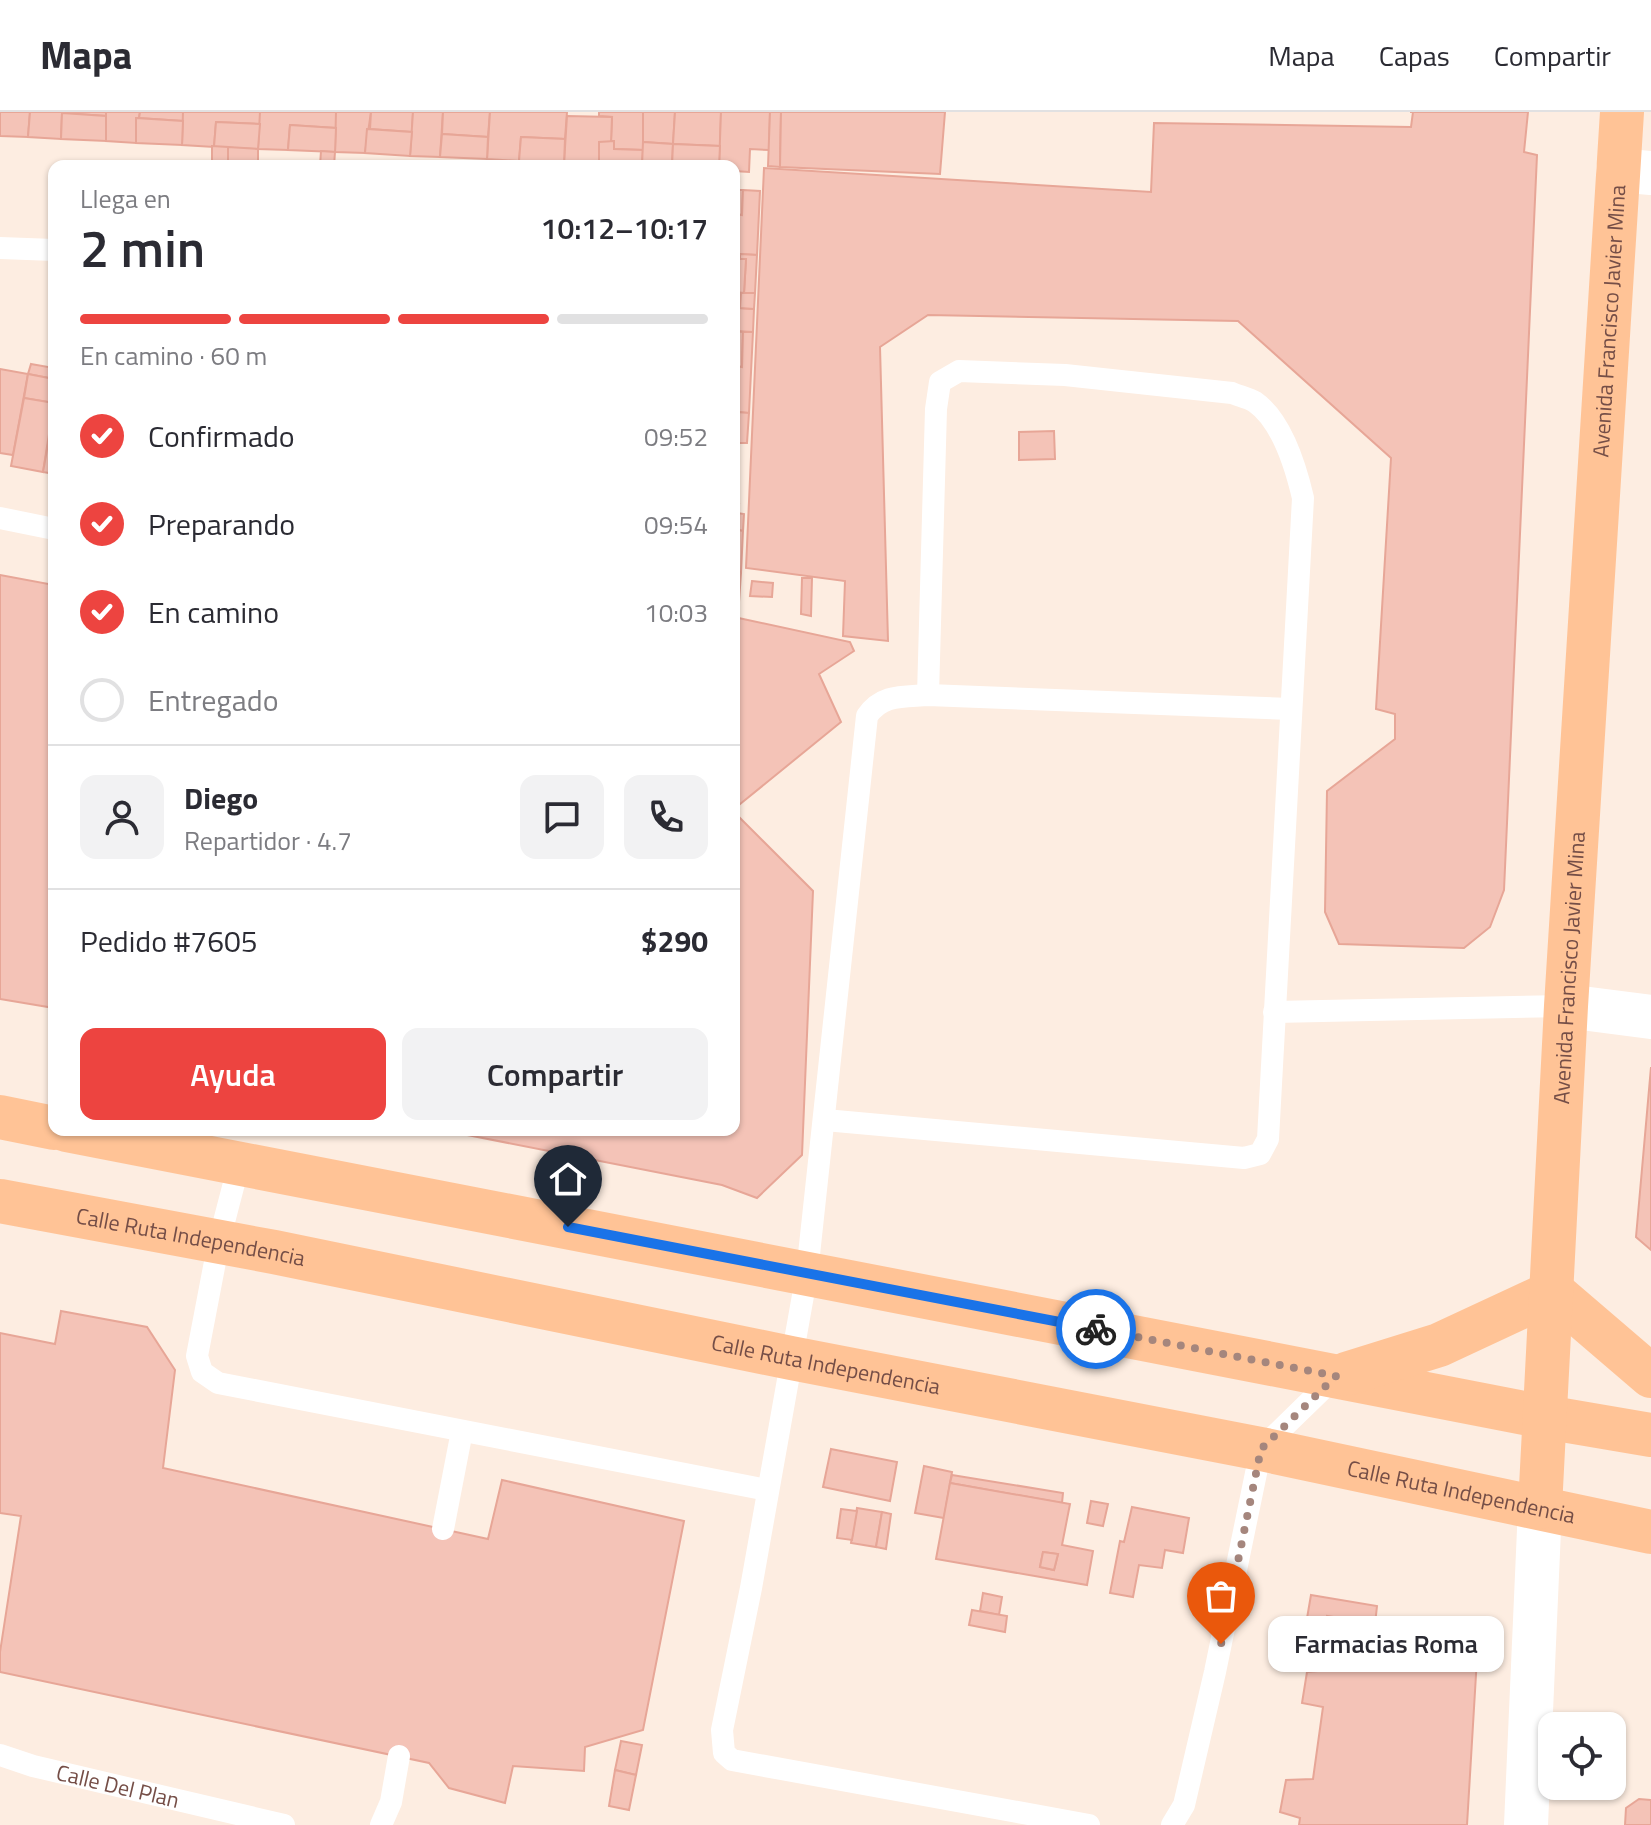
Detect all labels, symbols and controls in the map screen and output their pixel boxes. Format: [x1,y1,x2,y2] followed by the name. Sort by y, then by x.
[40,26,132,84] text: Mapa
[1268,34,1335,77] text: Mapa
[1379,34,1450,77] text: Capas
[1494,34,1611,77] text: Compartir
[80,179,171,218] text: Llega en
[1583,184,1634,458] street label: Avenida Francisco Javier Mina
[541,205,708,251] text: 10:12–10:17
[80,208,205,287] text: 2 min
[80,336,267,375] text: En camino · 60 m
[148,413,295,459] text: Confirmado
[80,414,124,458] icon: check
[644,417,708,456] text: 09:52
[148,501,295,547] text: Preparando
[80,502,124,546] icon: check
[644,505,708,544] text: 09:54
[148,589,279,635] text: En camino
[80,590,124,634] icon: check
[644,593,708,632] text: 10:03
[148,677,279,723] text: Entregado
[80,775,164,859] button: person
[184,775,258,821] text: Diego
[520,775,604,859] button: chat
[624,775,708,859] button: phone
[184,821,352,860] text: Repartidor · 4.7
[1544,830,1594,1105] street label: Avenida Francisco Javier Mina
[80,918,258,964] text: Pedido #7605
[641,918,708,964] text: $290
[80,1028,386,1120] button: Ayuda
[402,1028,708,1120] button: Compartir
[534,1145,602,1227] pin
[546,1157,590,1201] icon: home
[73,1199,308,1275] street label: Calle Ruta Independencia
[1056,1289,1136,1369] courier
[1074,1307,1118,1351] icon: bike
[708,1325,943,1404] street label: Calle Ruta Independencia
[1344,1451,1579,1532] street label: Calle Ruta Independencia
[1187,1562,1255,1644] pin
[1199,1574,1243,1618] icon: bag
[1269,1616,1505,1672] callout: Farmacias Roma
[1294,1624,1478,1663] text: Farmacias Roma
[1538,1712,1626,1800] map controls
[1538,1712,1626,1800] button: locate
[53,1755,183,1817] street label: Calle Del Plan

